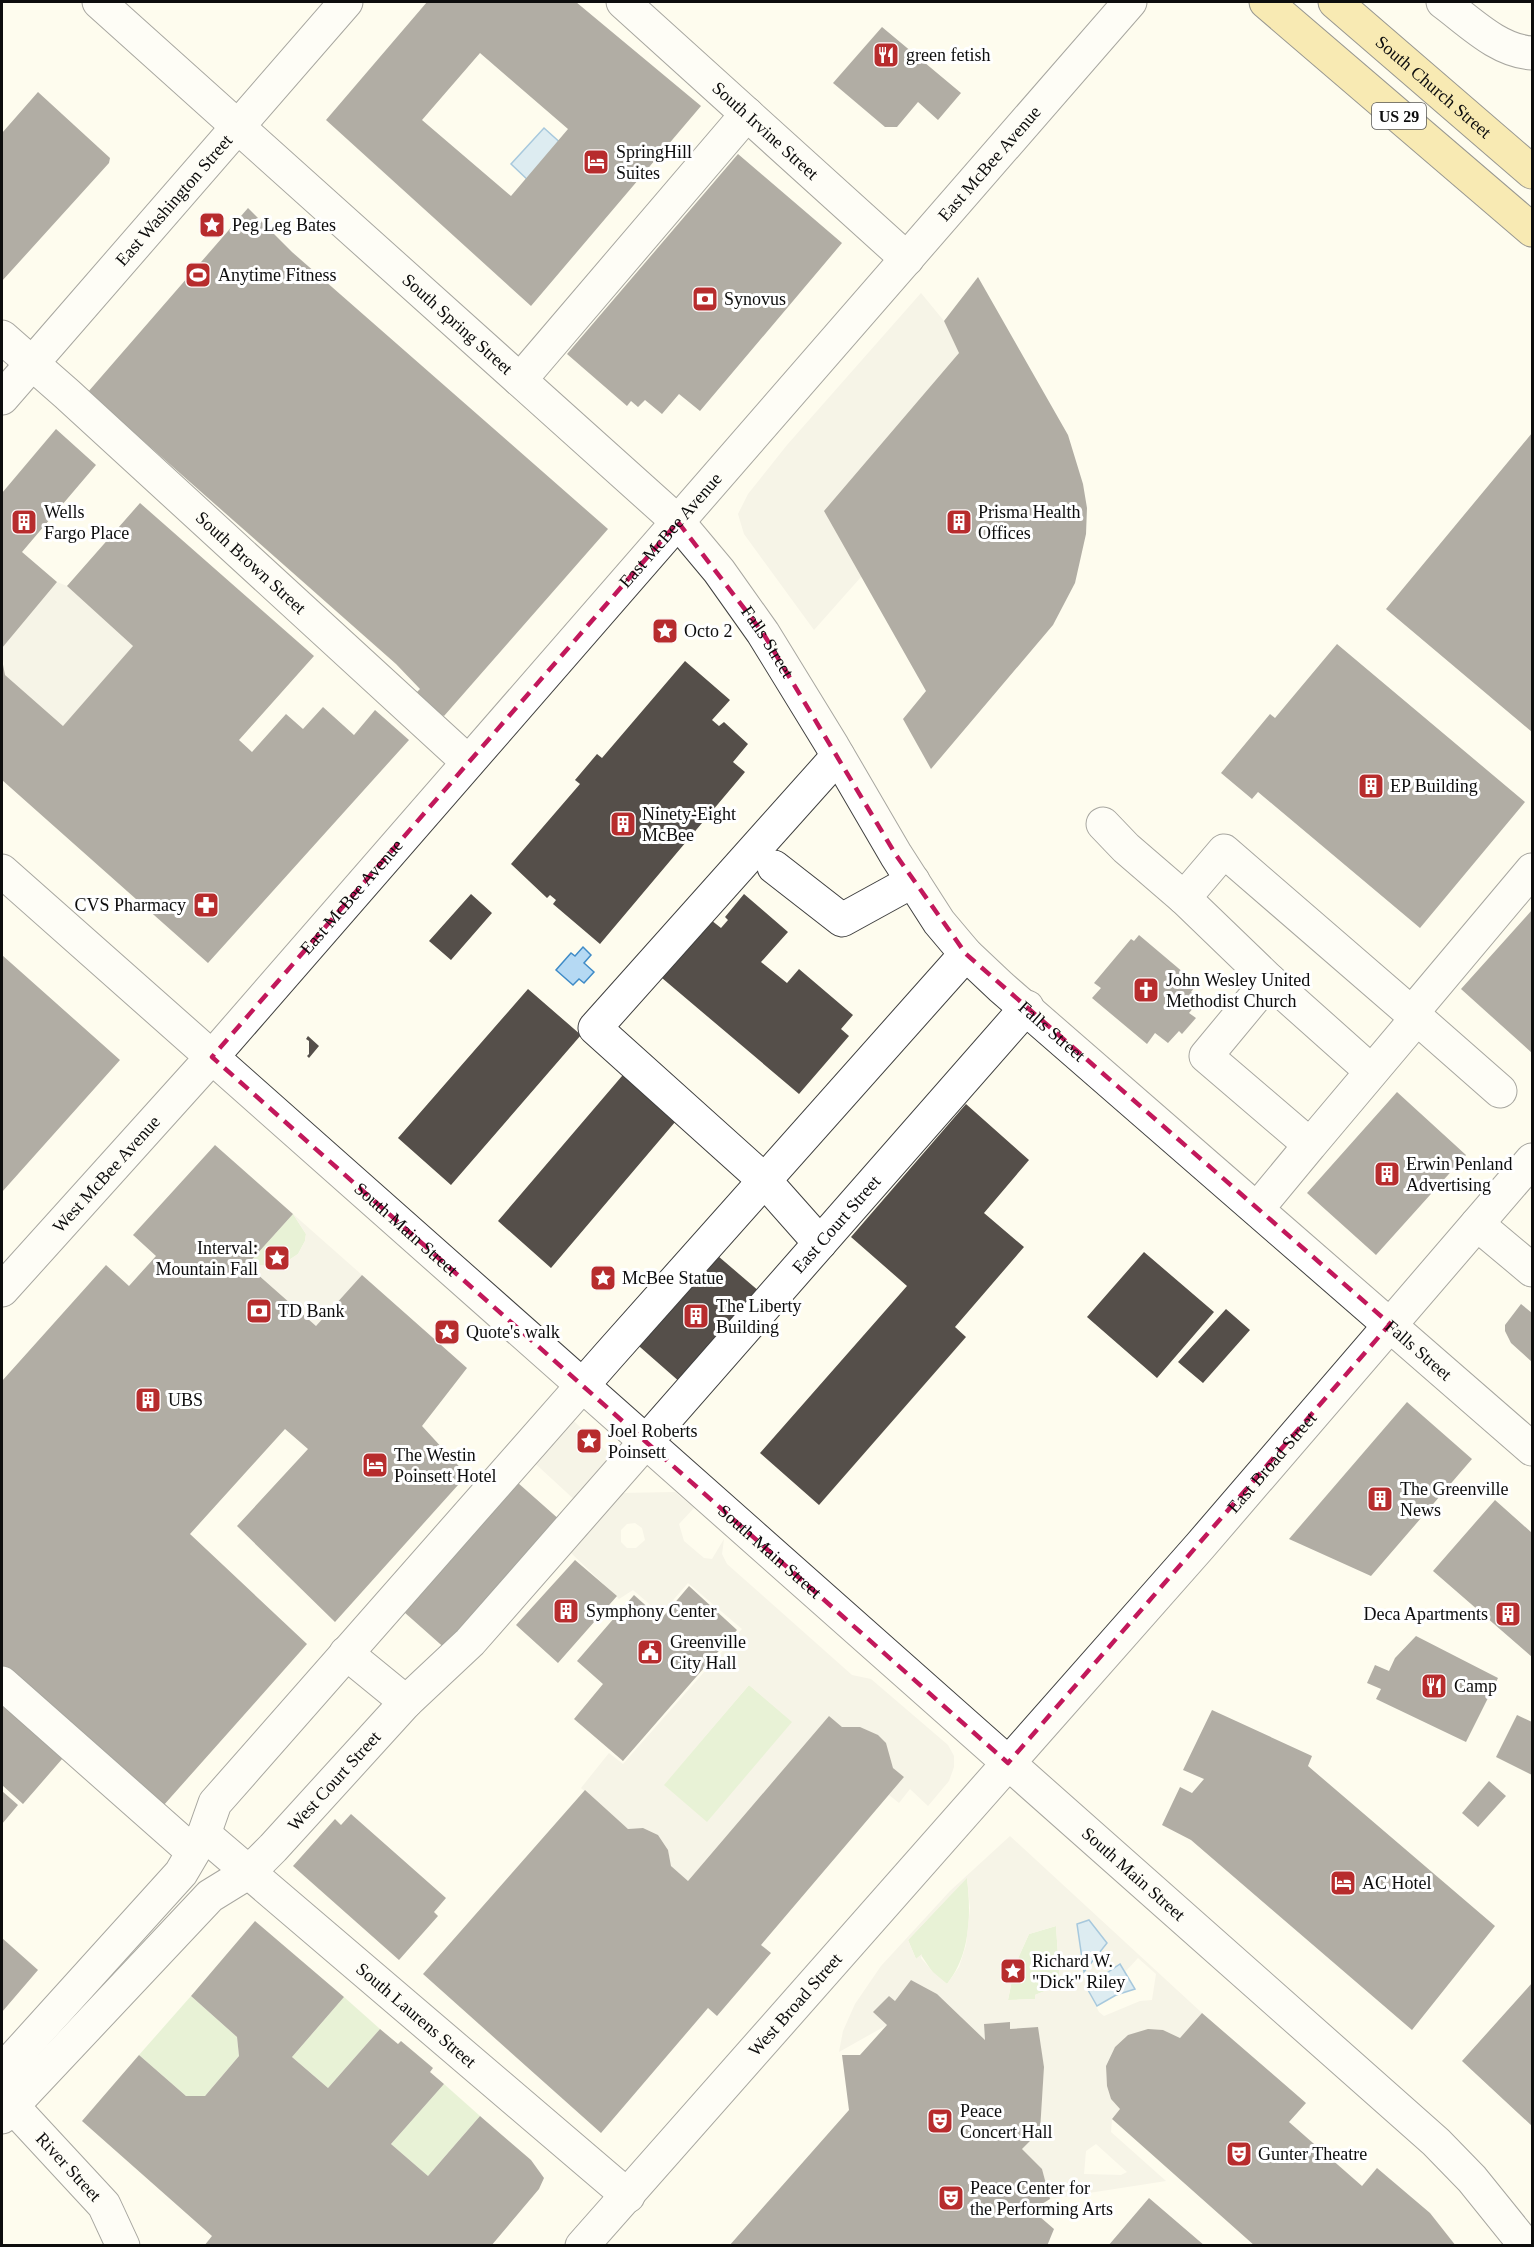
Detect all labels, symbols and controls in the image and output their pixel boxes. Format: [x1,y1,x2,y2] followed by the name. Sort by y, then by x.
[1372,32,1495,142] street label: South Church Street
[871,40,901,70] restaurant icon: green fetish
[906,45,990,65] place label: green fetish
[708,78,823,184] street label: South Irvine Street
[934,102,1045,225] street label: East McBee Avenue
[1372,103,1426,129] road number: US 29
[111,130,236,270] street label: East Washington Street
[616,142,692,183] place label: SpringHill Suites
[581,147,611,177] hotel icon: SpringHill Suites
[197,210,227,240] place icon: Peg Leg Bates
[232,215,336,235] place label: Peg Leg Bates
[183,260,213,290] sports icon: Anytime Fitness
[218,265,337,285] place label: Anytime Fitness
[398,269,517,379] street label: South Spring Street
[690,284,720,314] bank icon: Synovus
[724,289,786,309] place label: Synovus
[615,469,726,592] street label: East McBee Avenue
[44,502,129,543] place label: Wells Fargo Place
[978,502,1080,543] place label: Prisma Health Offices
[9,507,39,537] building icon: Wells Fargo Place
[192,507,310,618] street label: South Brown Street
[944,507,974,537] building icon: Prisma Health Offices
[737,602,798,681] street label: Falls Street
[650,616,680,646] place icon: Octo 2
[684,621,733,641] place label: Octo 2
[1356,771,1386,801] building icon: EP Building
[1390,776,1478,796] place label: EP Building
[642,804,736,845] place label: Ninety-Eight McBee
[608,809,638,839] building icon: Ninety-Eight McBee
[296,835,407,958] street label: East McBee Avenue
[191,890,221,920] pharmacy icon: CVS Pharmacy
[75,895,186,915] place label: CVS Pharmacy
[1166,970,1310,1011] place label: John Wesley United Methodist Church
[1131,975,1161,1005] church icon: John Wesley United Methodist Church
[1015,997,1089,1066] street label: Falls Street
[49,1112,164,1237] street label: West McBee Avenue
[1406,1154,1512,1195] place label: Erwin Penland Advertising
[1372,1159,1402,1189] building icon: Erwin Penland Advertising
[788,1171,884,1277] street label: East Court Street
[350,1178,462,1280] street label: South Main Street
[156,1238,258,1279] place label: Interval: Mountain Fall
[262,1243,292,1273] place icon: Interval: Mountain Fall
[588,1263,618,1293] place icon: McBee Statue
[622,1268,723,1288] place label: McBee Statue
[244,1296,274,1326] bank icon: TD Bank
[716,1296,801,1337] place label: The Liberty Building
[278,1301,345,1321] place label: TD Bank
[681,1301,711,1331] building icon: The Liberty Building
[1381,1316,1456,1385] street label: Falls Street
[432,1317,462,1347] place icon: Quote's walk
[466,1322,560,1342] place label: Quote's walk
[133,1385,163,1415] building icon: UBS
[168,1390,203,1410] place label: UBS
[1223,1408,1321,1517] street label: East Broad Street
[608,1421,698,1462] place label: Joel Roberts Poinsett
[574,1426,604,1456] place icon: Joel Roberts Poinsett
[394,1445,497,1486] place label: The Westin Poinsett Hotel
[360,1450,390,1480] hotel icon: The Westin Poinsett Hotel
[1400,1479,1508,1520] place label: The Greenville News
[1365,1484,1395,1514] building icon: The Greenville News
[714,1501,826,1603] street label: South Main Street
[551,1596,581,1626] building icon: Symphony Center
[1493,1599,1523,1629] building icon: Deca Apartments
[586,1601,717,1621] place label: Symphony Center
[1364,1604,1488,1624] place label: Deca Apartments
[670,1632,746,1673] place label: Greenville City Hall
[635,1637,665,1667] public building icon: Greenville City Hall
[1419,1671,1449,1701] restaurant icon: Camp
[1454,1676,1497,1696] place label: Camp
[284,1727,385,1835] street label: West Court Street
[1078,1823,1189,1925] street label: South Main Street
[1328,1868,1358,1898] hotel icon: AC Hotel
[1362,1873,1432,1893] place label: AC Hotel
[744,1949,846,2060] street label: West Broad Street
[1032,1951,1125,1992] place label: Richard W. "Dick" Riley
[998,1956,1028,1986] place icon: Richard W. "Dick" Riley
[352,1958,480,2072] street label: South Laurens Street
[960,2101,1052,2142] place label: Peace Concert Hall
[925,2106,955,2136] theatre icon: Peace Concert Hall
[32,2128,105,2205] street label: River Street
[1224,2139,1254,2169] theatre icon: Gunter Theatre
[1258,2144,1367,2164] place label: Gunter Theatre
[970,2178,1113,2219] place label: Peace Center for the Performing Arts
[936,2183,966,2213] theatre icon: Peace Center for the Performing Arts

